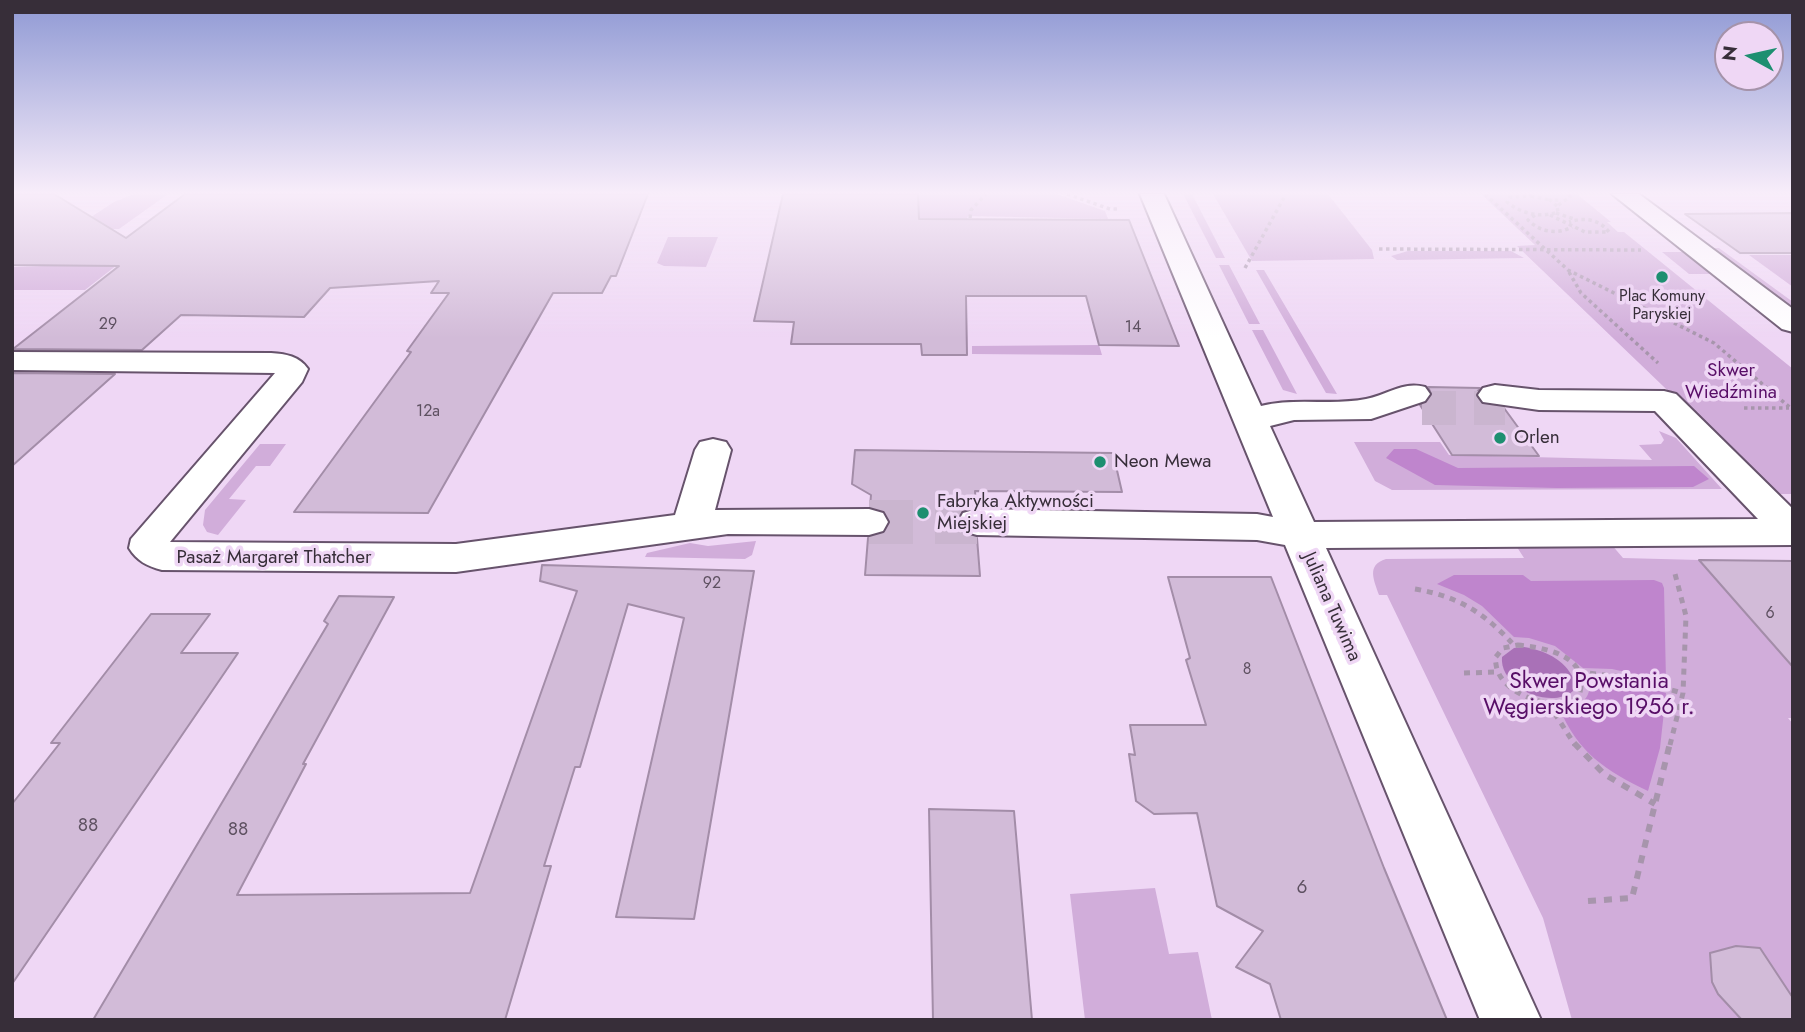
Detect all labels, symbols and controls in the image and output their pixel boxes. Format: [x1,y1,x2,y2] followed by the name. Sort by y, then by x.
[1714,21,1784,91] north arrow
[1715,44,1744,63] text: N
[1654,269,1670,285] marker: Plac Komuny Paryskiej
[1619,287,1705,325] place label: Plac Komuny Paryskiej
[99,315,117,335] house number: 29
[1125,318,1141,338] house number: 14
[1685,360,1777,404] park label: Skwer Wiedźmina
[416,402,440,422] house number: 12a
[1514,427,1560,449] place label: Orlen
[1492,430,1508,446] marker: Orlen
[1114,451,1212,473] place label: Neon Mewa
[1092,454,1108,470] marker: Neon Mewa
[937,491,1094,535] place label: Fabryka Aktywności Miejskiej
[915,505,931,521] marker: Fabryka Aktywności Miejskiej
[176,547,372,569] street label: Pasaż Margaret Thatcher
[1297,549,1365,665] street label: Juliana Tuwima
[703,574,721,594] house number: 92
[1765,604,1775,624] house number: 6
[1243,660,1251,680] house number: 8
[1483,668,1695,722] park label: Skwer Powstania Węgierskiego 1956 r.
[78,815,98,837] house number: 88
[228,819,248,841] house number: 88
[1297,877,1307,899] house number: 6

